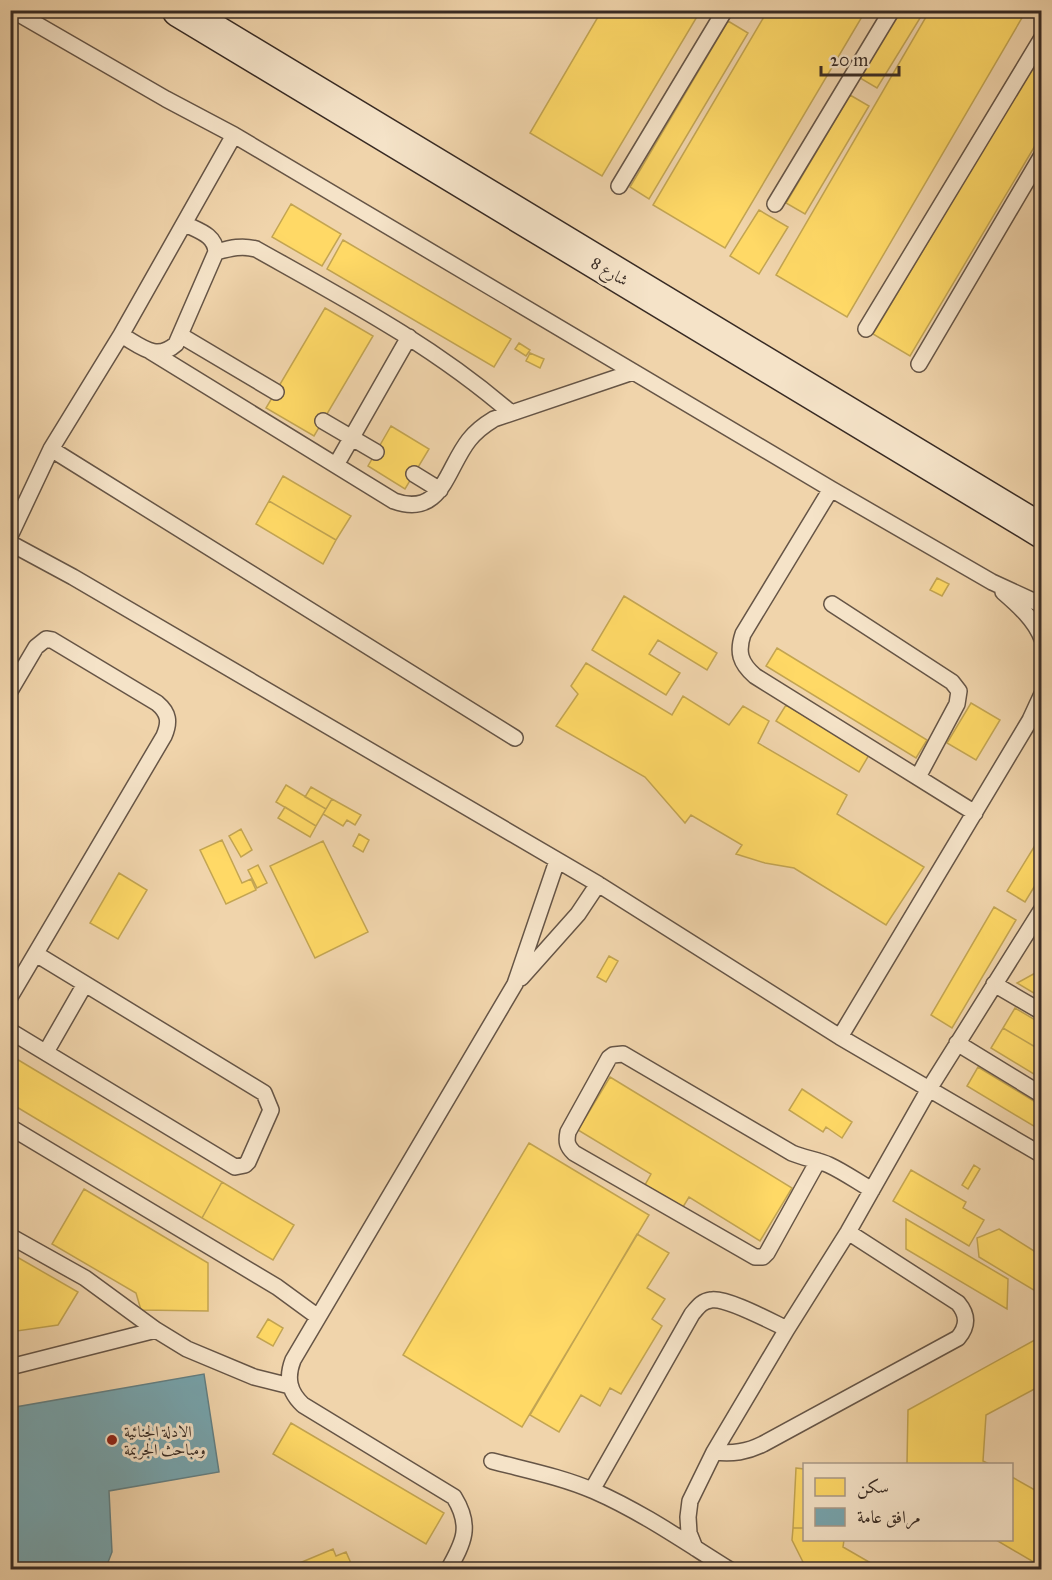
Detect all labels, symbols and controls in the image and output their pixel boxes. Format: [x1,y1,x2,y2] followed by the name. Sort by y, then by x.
[821,39,899,77] scale bar
[830,49,868,71] text: 20 m
[586,253,632,293] street label: شارع 8
[124,1422,206,1460] place label: الادلة الجنائية ومباحث الجريمة
[105,1433,119,1447] marker: الادلة الجنائية ومباحث الجريمة
[803,1463,1013,1541] legend
[857,1476,889,1499] text: سكن
[857,1506,921,1530] text: مرافق عامة

